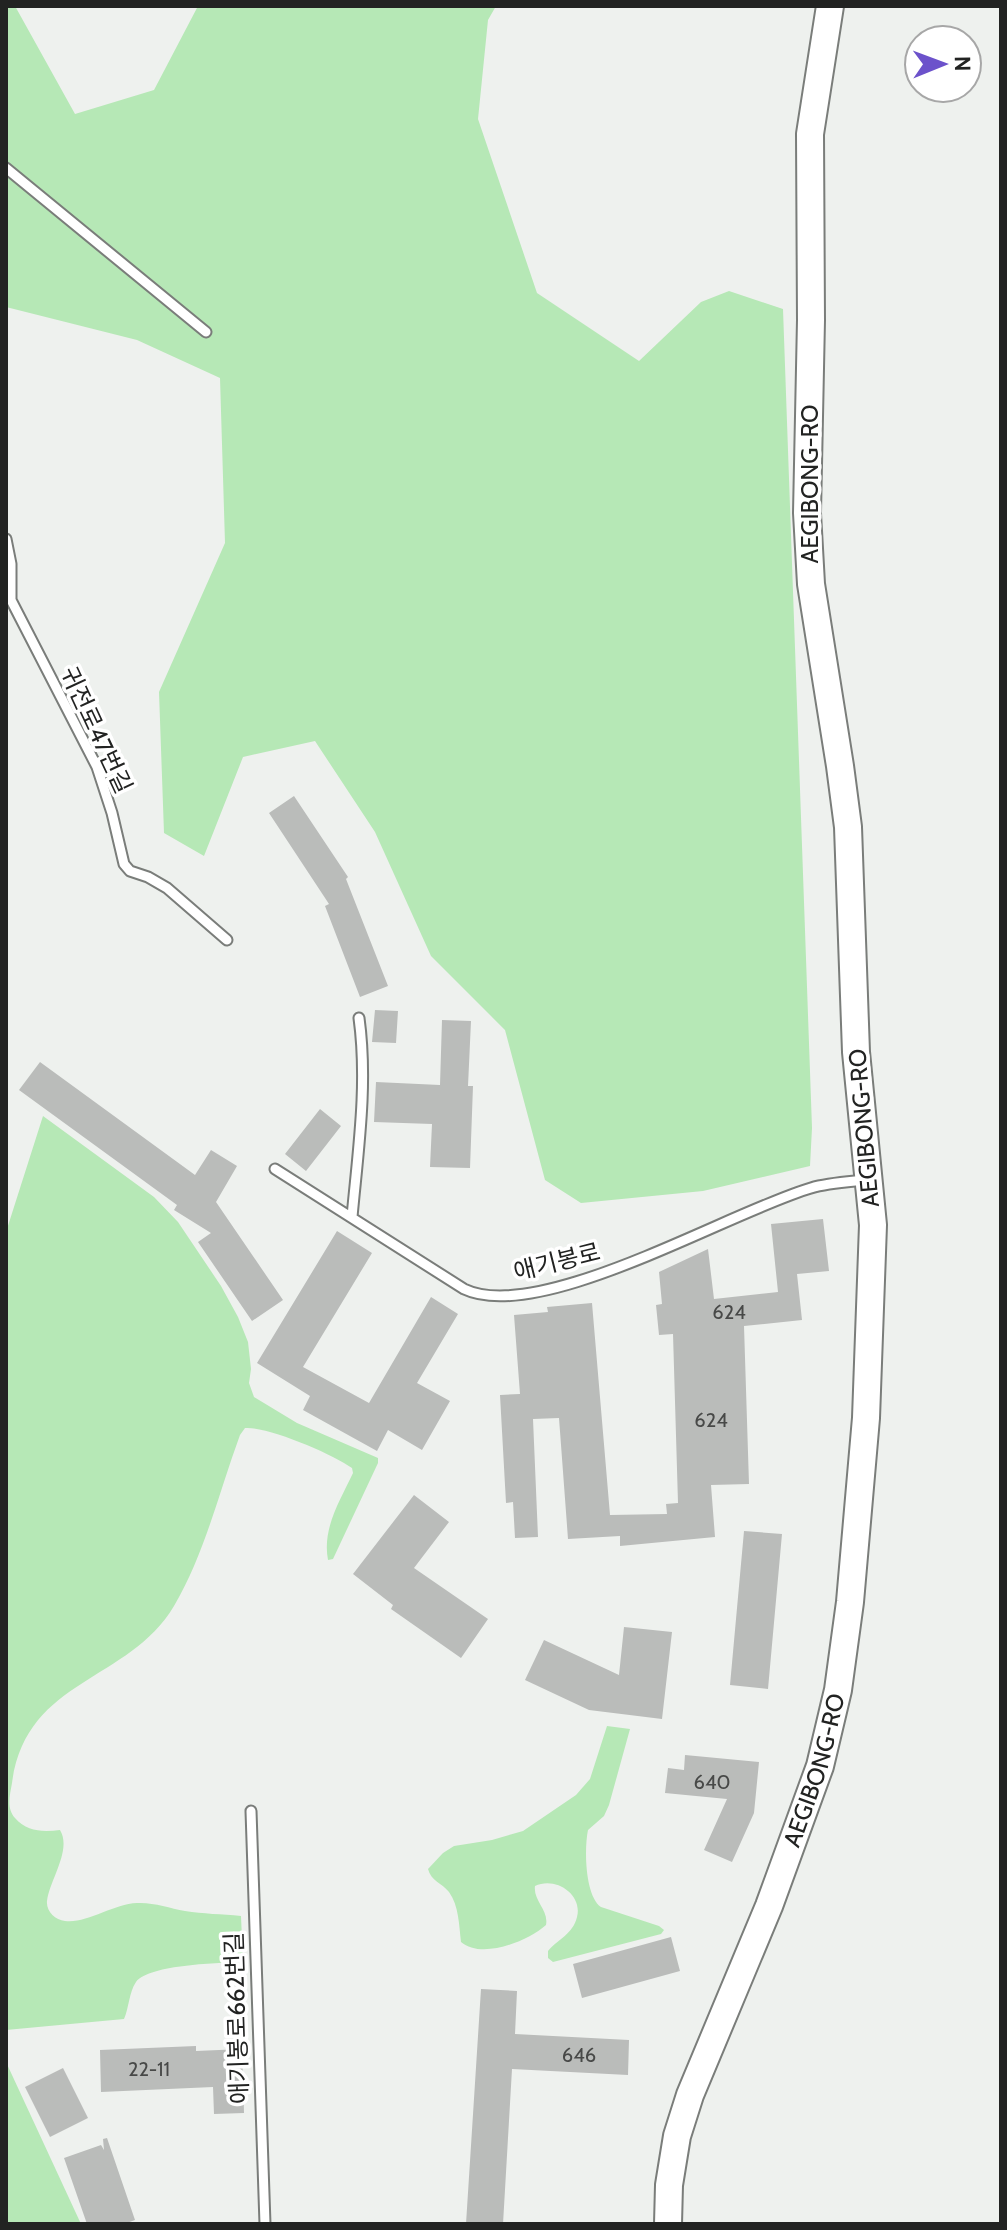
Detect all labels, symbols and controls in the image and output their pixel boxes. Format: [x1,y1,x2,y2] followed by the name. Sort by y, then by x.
[903,24,983,104] north arrow
[949,56,976,72] text: N
[795,404,824,564] street label: AEGIBONG-RO
[54,662,138,798] street label: 귀전로47번길
[842,1048,885,1209] street label: AEGIBONG-RO
[511,1237,603,1286] street label: 애기봉로
[712,1300,746,1324] house number: 624
[694,1408,728,1432] house number: 624
[777,1690,851,1851] street label: AEGIBONG-RO
[694,1770,730,1794] house number: 640
[219,1931,254,2105] street label: 애기봉로662번길
[562,2043,596,2067] house number: 646
[128,2057,170,2081] house number: 22-11

